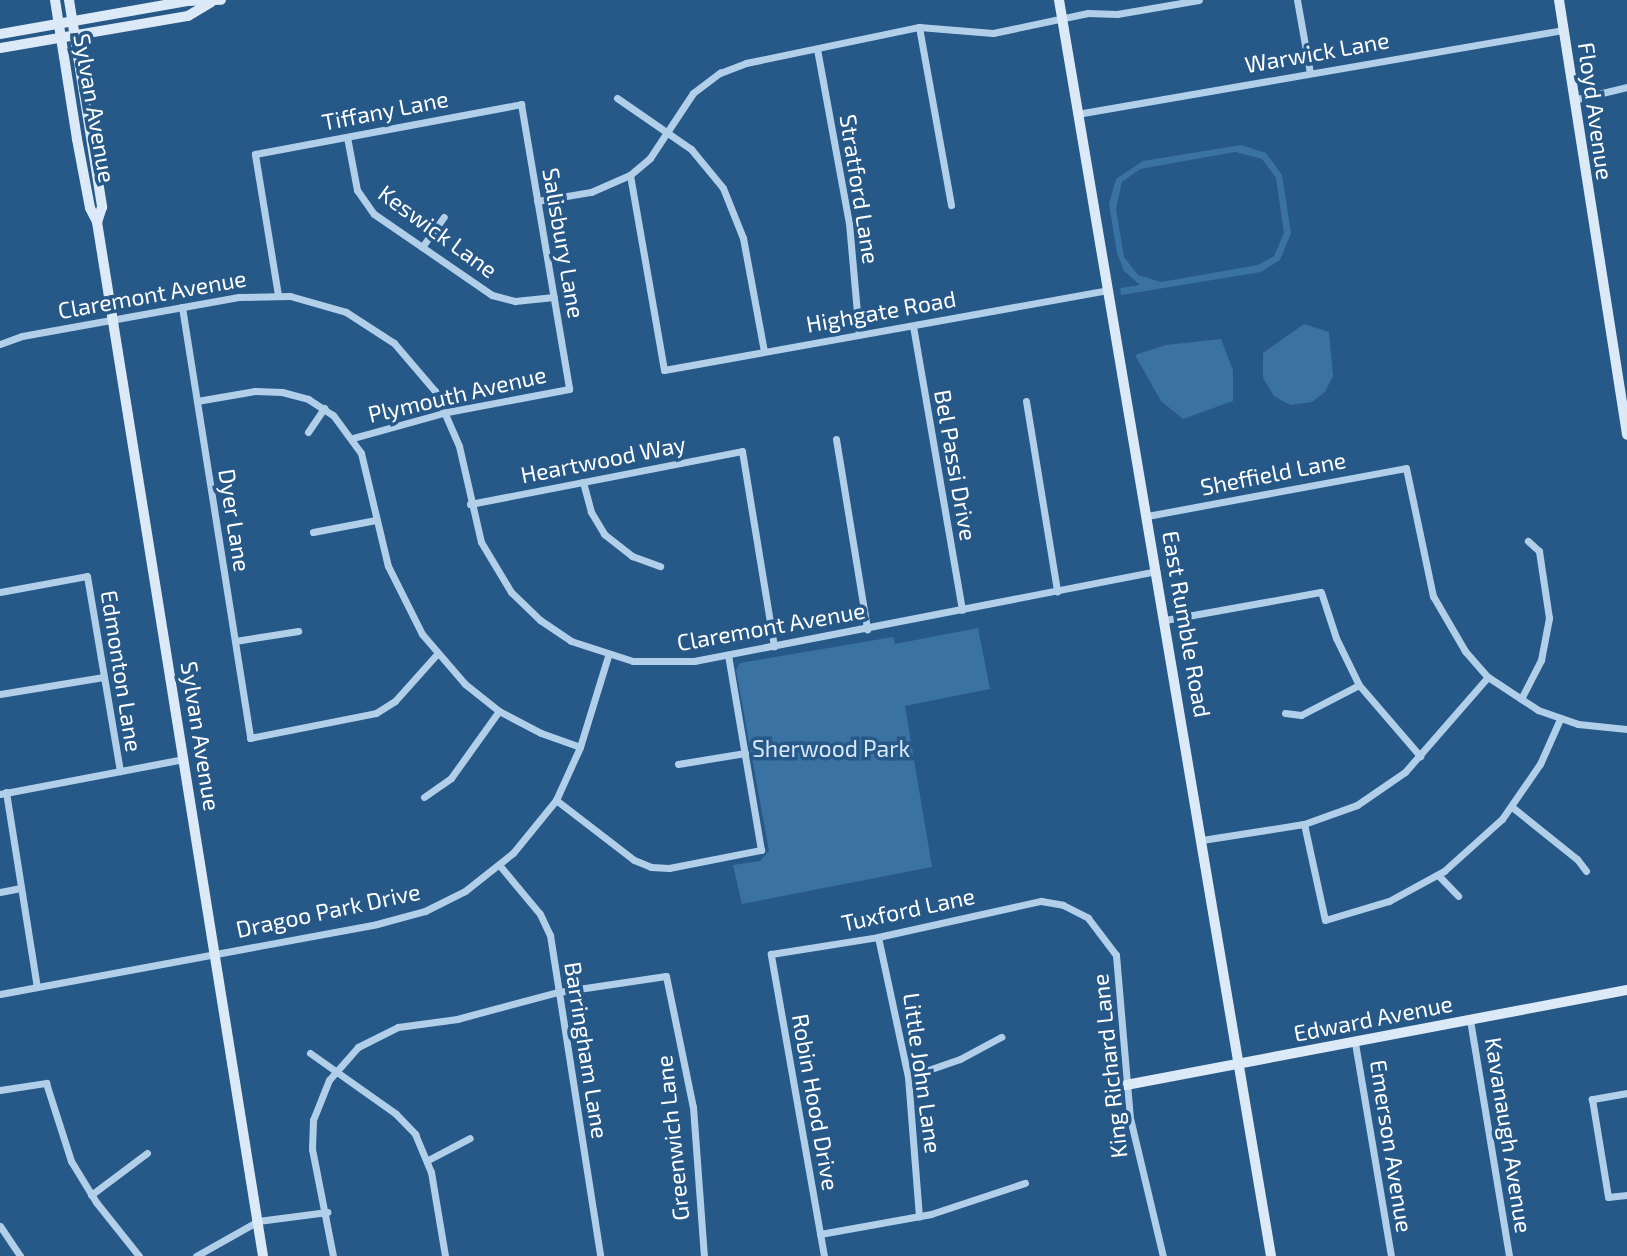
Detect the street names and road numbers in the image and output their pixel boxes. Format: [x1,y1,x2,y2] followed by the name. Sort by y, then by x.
[1243,26,1391,78] street label: Warwick Lane
[68,31,122,185] street label: Sylvan Avenue
[1573,40,1619,182] street label: Floyd Avenue
[319,84,451,136] street label: Tiffany Lane
[835,112,885,266] street label: Stratford Lane
[537,165,591,321] street label: Salisbury Lane
[373,179,503,283] street label: Keswick Lane
[55,264,249,324] street label: Claremont Avenue
[804,284,958,338] street label: Highgate Road
[365,360,549,428] street label: Plymouth Avenue
[929,387,983,543] street label: Bel Passi Drive
[518,429,688,489] street label: Heartwood Way
[1198,445,1348,501] street label: Sheffield Lane
[213,466,257,574] street label: Dyer Lane
[1157,529,1217,719] street label: East Rumble Road
[96,588,148,754] street label: Edmonton Lane
[674,596,868,656] street label: Claremont Avenue
[176,659,226,813] street label: Sylvan Avenue
[233,877,423,943] street label: Dragoo Park Drive
[839,881,977,937] street label: Tuxford Lane
[559,960,615,1140] street label: Barringham Lane
[1086,972,1132,1160] street label: King Richard Lane
[1291,989,1455,1047] street label: Edward Avenue
[898,991,948,1155] street label: Little John Lane
[787,1012,845,1192] street label: Robin Hood Drive
[1480,1035,1538,1235] street label: Kavanaugh Avenue
[650,1054,694,1222] street label: Greenwich Lane
[1365,1057,1419,1235] street label: Emerson Avenue

